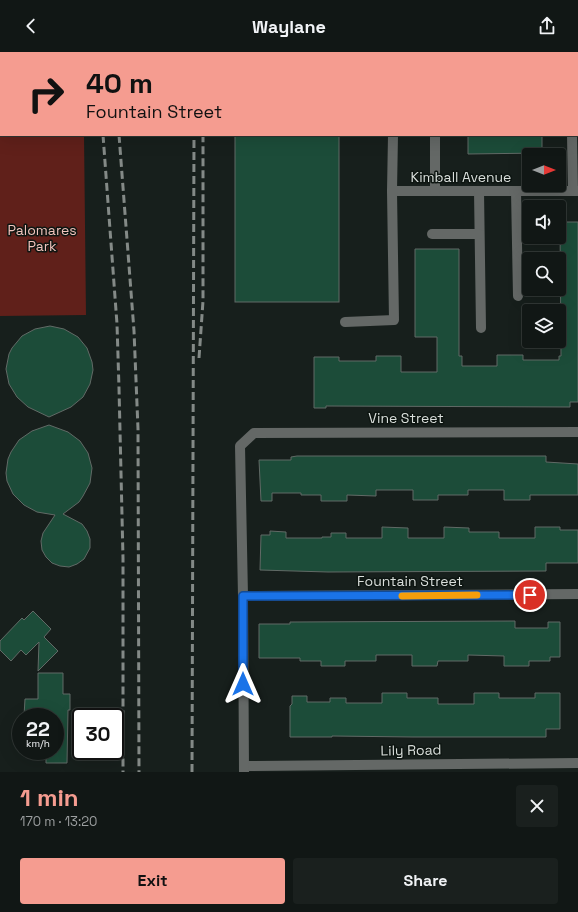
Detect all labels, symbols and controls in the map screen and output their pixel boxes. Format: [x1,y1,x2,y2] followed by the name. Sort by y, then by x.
[20,15,42,37] icon: back
[252,15,326,38] text: Waylane
[536,15,558,37] icon: share
[86,65,153,101] text: 40 m
[20,68,72,120] icon: right
[86,100,222,123] text: Fountain Street
[522,148,566,192] north arrow
[522,148,566,348] map controls
[411,168,511,186] street label: Kimball Avenue
[522,200,566,244] button: sound
[7,221,77,255] park label: Palomares Park
[522,252,566,296] button: search
[522,304,566,348] button: layers
[368,409,444,427] street label: Vine Street
[357,572,463,590] street label: Fountain Street
[513,578,547,612] pin
[519,584,541,606] icon: arrive
[222,663,264,705] position arrow
[72,708,124,760] speed limit sign: 30
[26,716,50,742] text: 22
[26,737,50,750] text: km/h
[380,740,442,760] street label: Lily Road
[20,782,79,813] text: 1 min
[516,785,558,827] button: close
[20,813,97,830] text: 170 m · 13:20
[20,858,285,904] button: Exit
[293,858,558,904] button: Share

